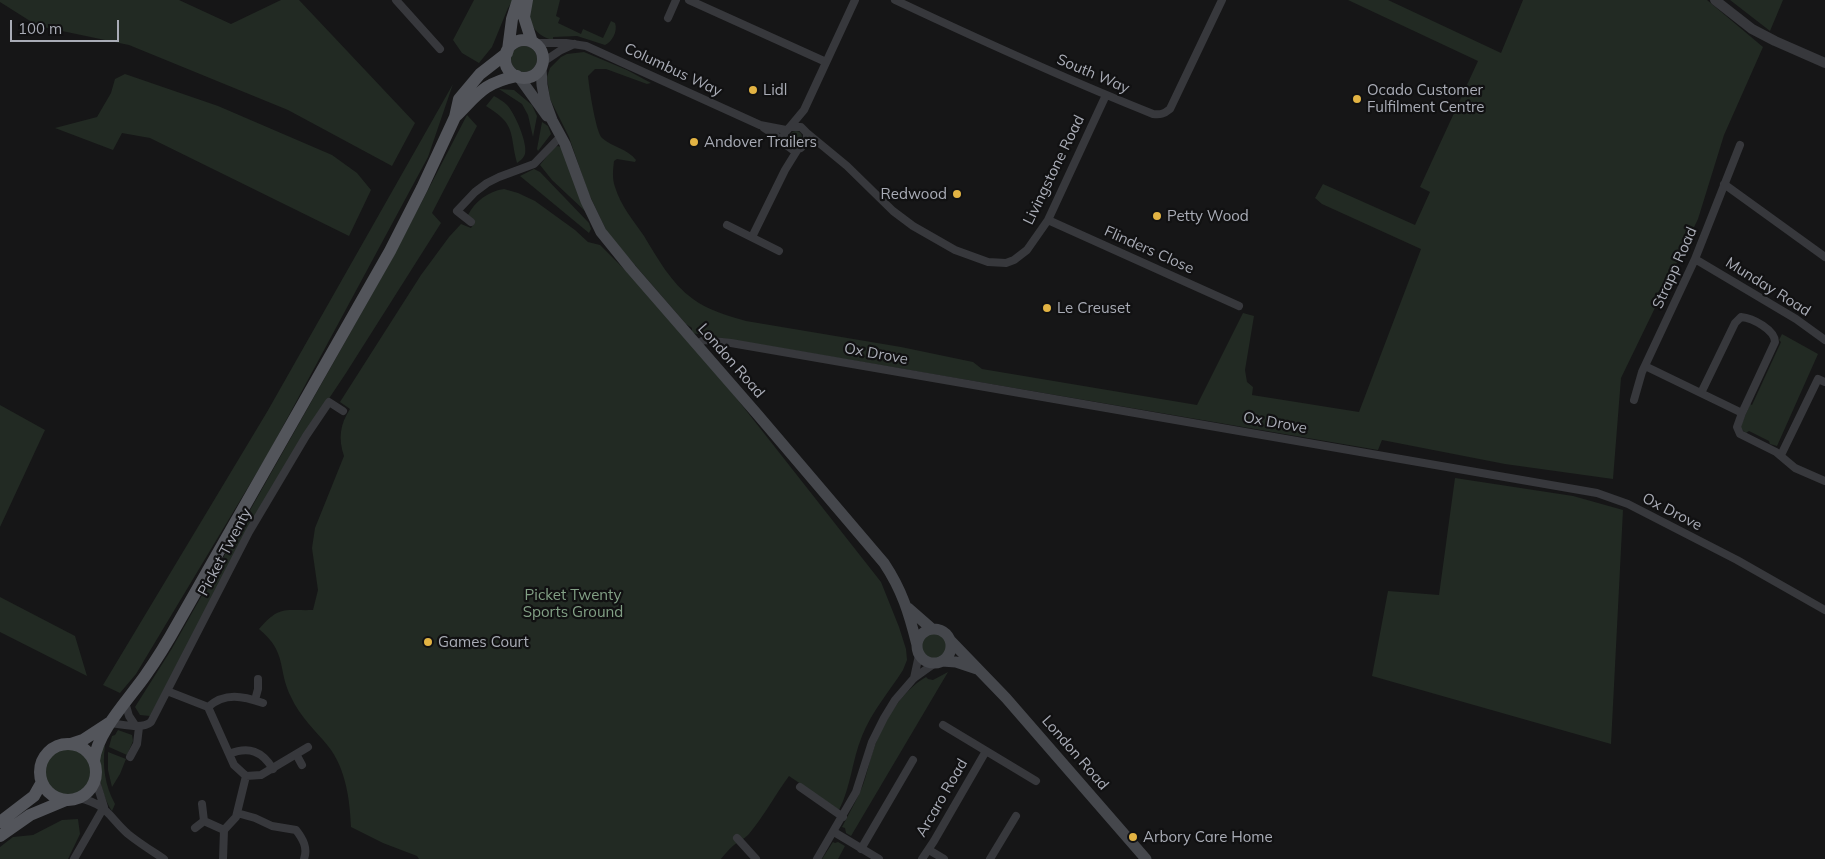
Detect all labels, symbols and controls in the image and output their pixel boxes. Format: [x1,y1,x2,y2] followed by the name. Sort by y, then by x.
[12,10,121,42] scale bar
[18,19,62,38] text: 100 m
[621,40,725,100] street label: Columbus Way
[1054,51,1132,97] street label: South Way
[763,81,787,99] place label: Lidl
[1367,81,1484,116] place label: Ocado Customer Fulfilment Centre
[747,84,759,96] marker: Lidl
[1351,93,1363,105] marker: Ocado Customer Fulfilment Centre
[1020,112,1088,228] street label: Livingstone Road
[704,133,817,151] place label: Andover Trailers
[688,136,700,148] marker: Andover Trailers
[881,185,947,203] place label: Redwood
[951,188,963,200] marker: Redwood
[1167,207,1249,225] place label: Petty Wood
[1151,210,1163,222] marker: Petty Wood
[1101,222,1197,278] street label: Flinders Close
[1649,224,1701,312] street label: Strapp Road
[1722,254,1814,320] street label: Munday Road
[1057,299,1130,317] place label: Le Creuset
[1041,302,1053,314] marker: Le Creuset
[694,320,768,402] street label: London Road
[843,340,909,368] street label: Ox Drove
[1242,409,1308,437] street label: Ox Drove
[1639,489,1705,535] street label: Ox Drove
[194,505,256,599] street label: Picket Twenty
[523,586,623,621] park label: Picket Twenty Sports Ground
[438,633,529,651] place label: Games Court
[422,636,434,648] marker: Games Court
[1038,712,1112,794] street label: London Road
[912,756,972,840] street label: Arcaro Road
[1143,828,1273,846] place label: Arbory Care Home
[1127,831,1139,843] marker: Arbory Care Home

